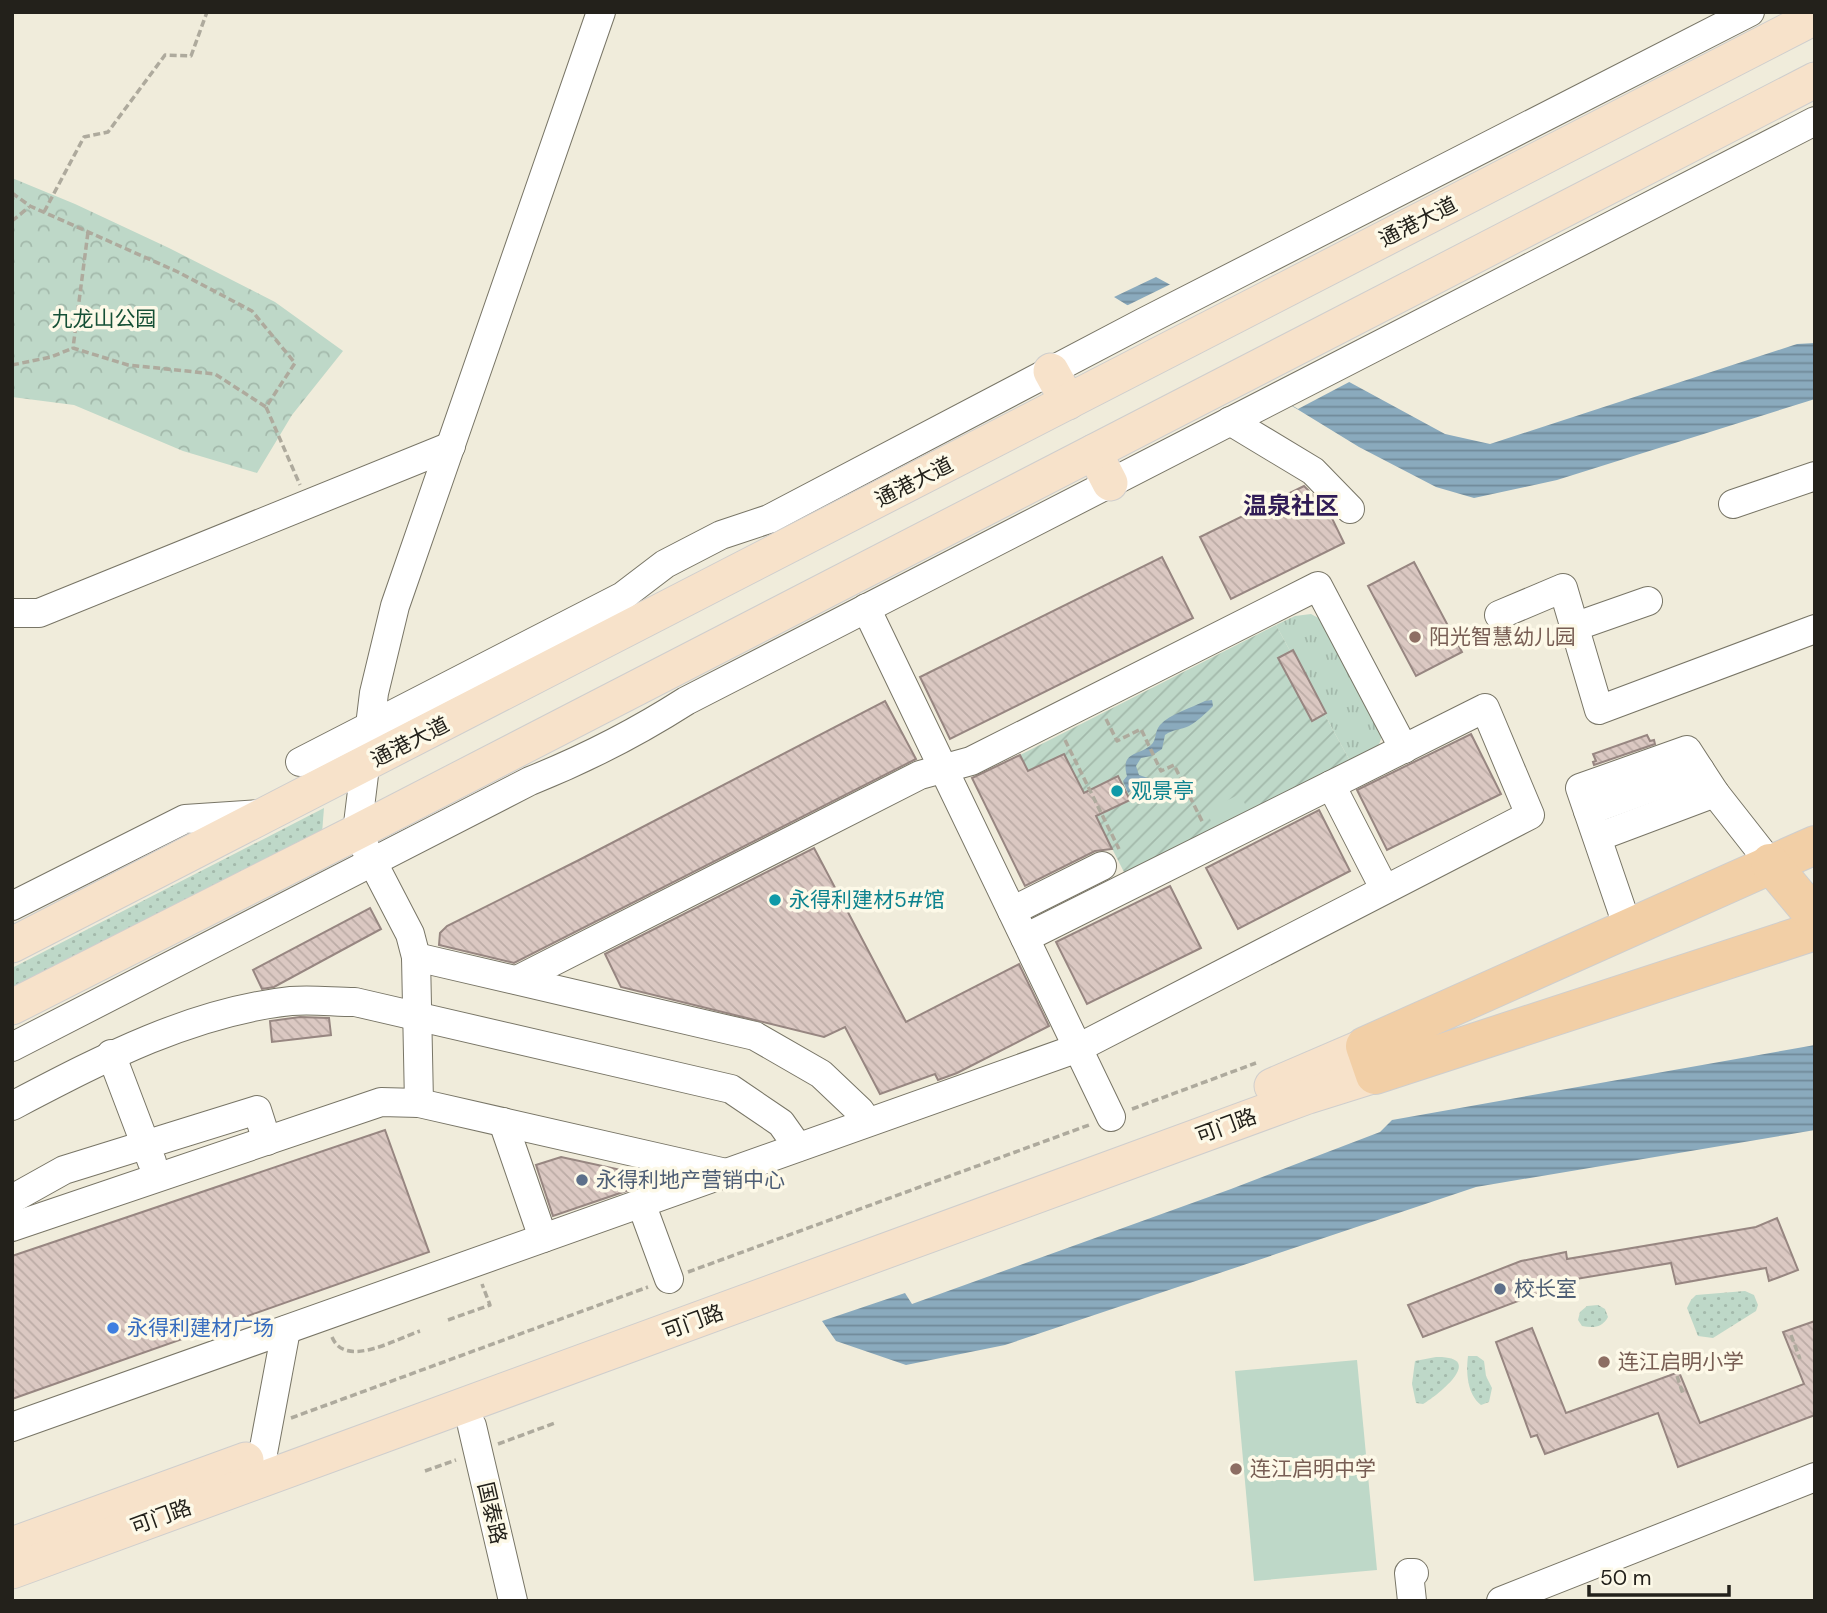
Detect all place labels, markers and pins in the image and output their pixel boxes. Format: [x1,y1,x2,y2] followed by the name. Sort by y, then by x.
[1429,623,1576,651] place label: 阳光智慧幼儿园
[1407,629,1423,645] marker: 阳光智慧幼儿园
[1131,777,1194,805] place label: 观景亭
[1109,783,1125,799] marker: 观景亭
[789,886,945,914] place label: 永得利建材5#馆
[767,892,783,908] marker: 永得利建材5#馆
[596,1166,785,1194] place label: 永得利地产营销中心
[574,1172,590,1188] marker: 永得利地产营销中心
[1514,1275,1577,1303] place label: 校长室
[1492,1281,1508,1297] marker: 校长室
[127,1314,274,1342] place label: 永得利建材广场
[105,1320,121,1336] marker: 永得利建材广场
[1618,1348,1744,1376] place label: 连江启明小学
[1596,1354,1612,1370] marker: 连江启明小学
[1250,1455,1376,1483] place label: 连江启明中学
[1228,1461,1244,1477] marker: 连江启明中学

